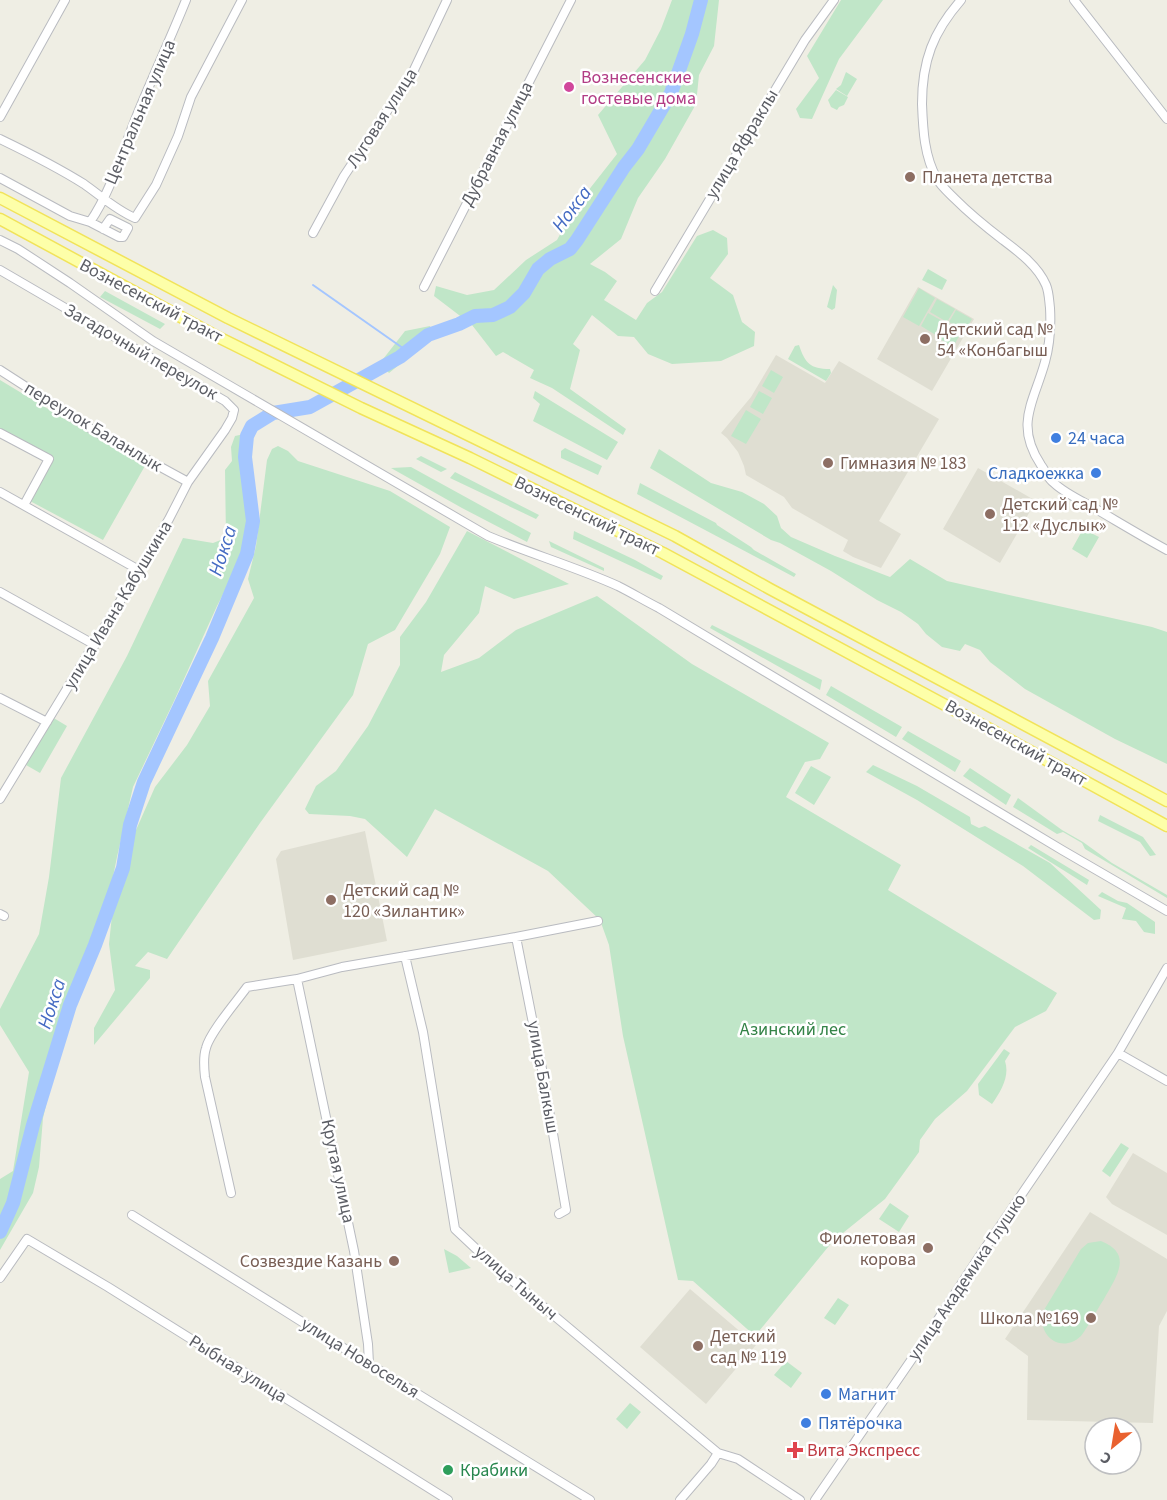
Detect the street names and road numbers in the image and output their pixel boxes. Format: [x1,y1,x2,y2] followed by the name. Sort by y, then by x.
[98,36,182,188] street label: Центральная улица
[340,63,424,173] street label: Луговая улица
[455,77,539,211] street label: Дубравная улица
[699,84,785,204] street label: улица Яфраклы
[75,253,227,349] street label: Вознесенский тракт
[59,298,223,406] street label: Загадочный переулок
[19,376,167,478] street label: переулок Баланлык
[510,470,664,562] street label: Вознесенский тракт
[58,516,178,694] street label: улица Ивана Кабушкина
[940,693,1092,793] street label: Вознесенский тракт
[521,1019,565,1135] street label: улица Балкыш
[315,1117,361,1225] street label: Крутая улица
[902,1189,1032,1365] street label: улица Академика Глушко
[469,1240,563,1326] street label: улица Тыныч
[296,1312,424,1404] street label: улица Новоселья
[184,1329,292,1409] street label: Рыбная улица

